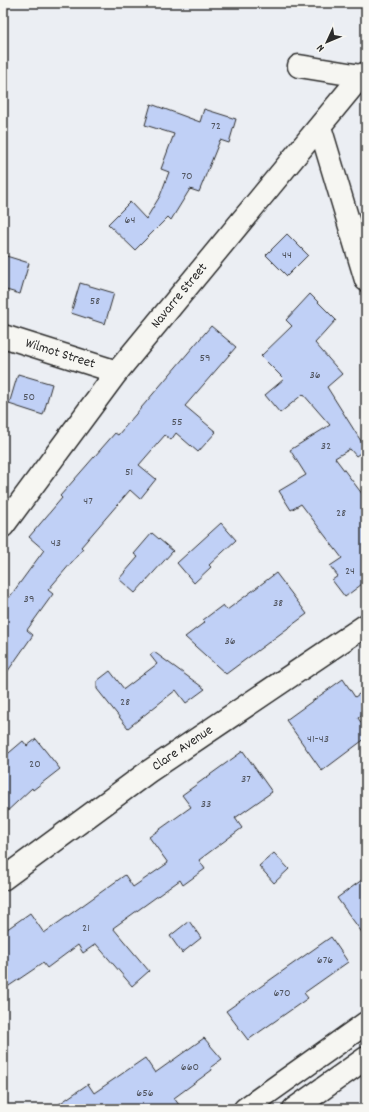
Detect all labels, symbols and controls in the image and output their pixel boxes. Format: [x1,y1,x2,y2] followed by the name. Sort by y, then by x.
[307,22,347,62] north arrow
[313,40,329,55] text: N
[211,118,221,135] house number: 72
[181,168,193,185] house number: 70
[125,212,135,229] house number: 64
[282,247,292,264] house number: 44
[146,259,213,333] street label: Navarre Street
[90,293,100,310] house number: 58
[23,334,98,374] street label: Wilmot Street
[199,350,211,367] house number: 59
[309,367,321,384] house number: 36
[23,389,35,406] house number: 50
[171,414,183,431] house number: 55
[321,438,331,455] house number: 32
[125,464,133,481] house number: 51
[83,493,93,510] house number: 47
[336,505,346,522] house number: 28
[51,535,61,552] house number: 43
[345,563,355,580] house number: 24
[24,591,34,608] house number: 39
[273,595,283,612] house number: 38
[224,633,236,650] house number: 36
[120,694,130,711] house number: 28
[148,721,217,776] street label: Clare Avenue
[307,731,329,748] house number: 41-43
[29,756,41,773] house number: 20
[241,771,251,788] house number: 37
[201,796,211,813] house number: 33
[82,920,90,937] house number: 21
[317,952,333,969] house number: 676
[273,985,291,1002] house number: 670
[181,1059,199,1076] house number: 660
[136,1085,154,1102] house number: 656

